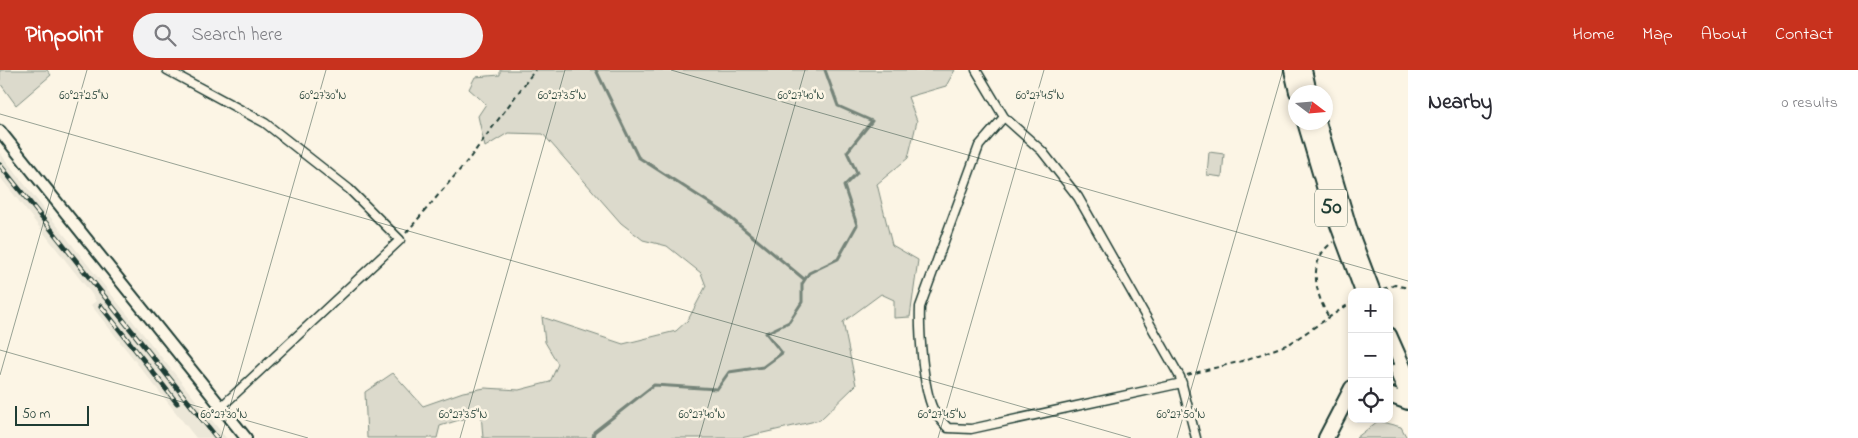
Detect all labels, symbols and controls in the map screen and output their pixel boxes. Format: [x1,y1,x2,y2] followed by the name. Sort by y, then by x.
[133,13,483,58] search box
[25,18,103,53] text: Pinpoint
[151,21,179,49] icon: search
[191,22,282,49] text: Search here
[1573,22,1614,48] text: Home
[1642,22,1673,48] text: Map
[1701,22,1747,48] text: About
[1775,22,1833,48] text: Contact
[1288,85,1333,130] north arrow
[59,87,109,105] text: 60°27'25"N
[300,87,346,105] text: 60°27'30"N
[538,87,586,105] text: 60°27'35"N
[778,87,824,105] text: 60°27'40"N
[1016,87,1064,105] text: 60°27'45"N
[1428,88,1492,118] text: Nearby
[1782,91,1838,115] text: 0 results
[1315,190,1347,226] road number: 50
[1348,288,1393,423] map controls
[1348,288,1393,333] button: +
[1348,333,1393,378] button: −
[1348,378,1393,423] button: locate
[15,403,89,426] scale bar
[22,404,50,425] text: 50 m
[201,406,247,424] text: 60°27'30"N
[439,406,487,424] text: 60°27'35"N
[679,406,725,424] text: 60°27'40"N
[918,406,966,424] text: 60°27'45"N
[1157,406,1205,424] text: 60°27'50"N

